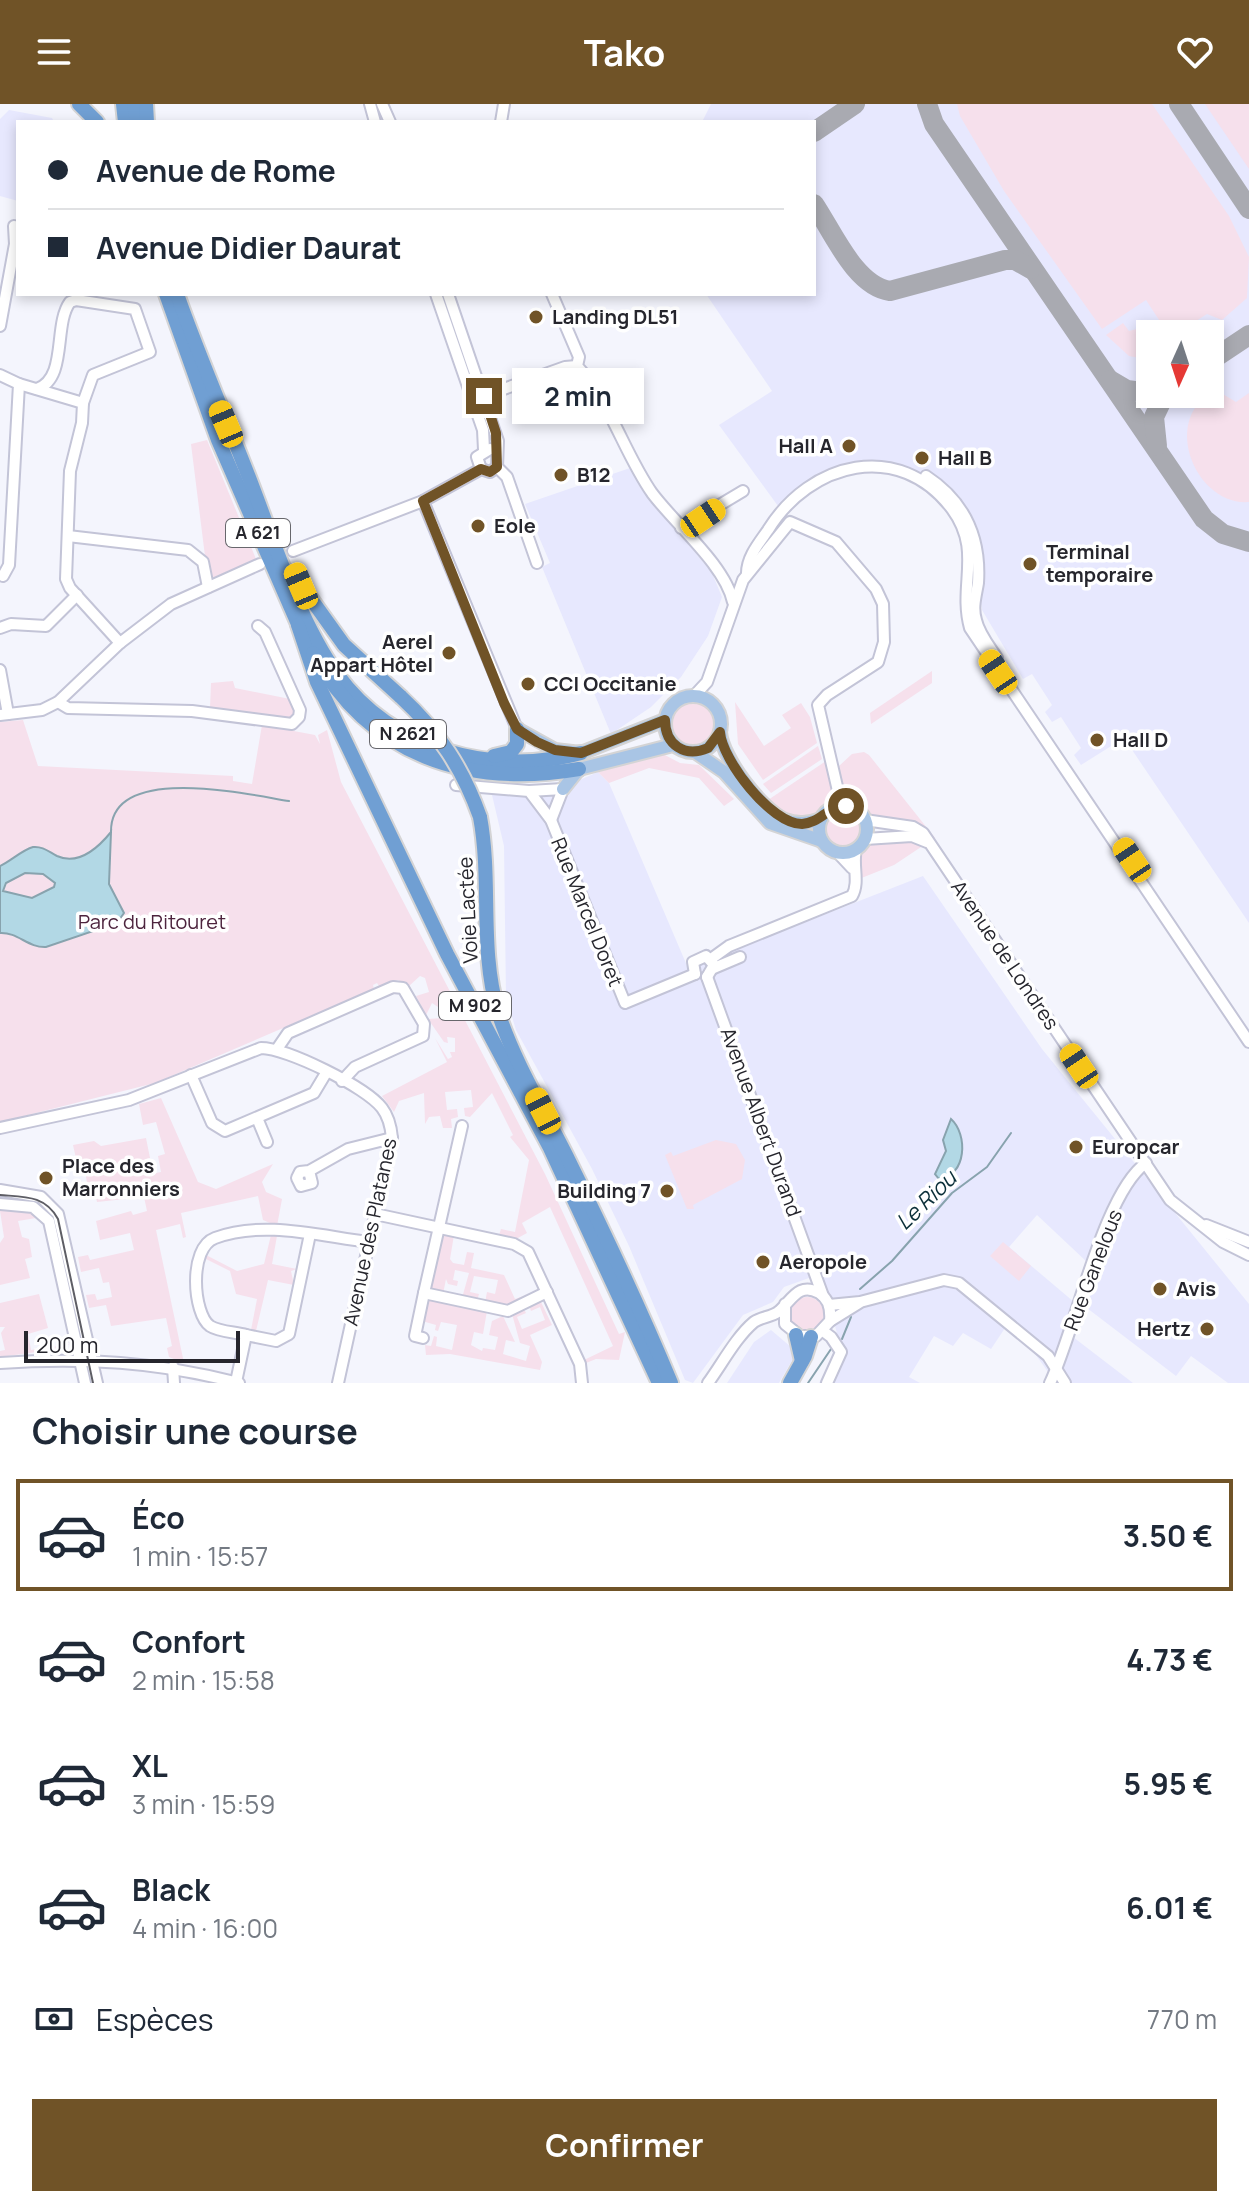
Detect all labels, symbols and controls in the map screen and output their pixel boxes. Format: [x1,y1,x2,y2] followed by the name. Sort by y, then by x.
[584,28,665,77] text: Tako
[32,30,76,74] icon: menu
[1173,30,1217,74] icon: heart
[96,150,336,191] text: Avenue de Rome
[96,227,401,268] text: Avenue Didier Daurat
[552,303,678,330] place label: Landing DL51
[527,308,545,326] marker: Landing DL51
[1136,320,1224,408] north arrow
[1136,320,1224,408] map controls
[512,368,644,424] callout: 2 min
[466,378,502,414] route end
[544,378,612,414] text: 2 min
[206,397,246,451] car
[778,432,834,459] place label: Hall A
[840,437,858,455] marker: Hall A
[938,444,992,471] place label: Hall B
[913,449,931,467] marker: Hall B
[577,461,610,488] place label: B12
[552,466,570,484] marker: B12
[676,495,730,541] car
[494,512,536,539] place label: Eole
[469,517,487,535] marker: Eole
[226,519,290,547] road number: A 621
[1046,538,1153,588] place label: Terminal temporaire
[1021,555,1039,573] marker: Terminal temporaire
[281,559,321,613] car
[310,628,433,678] place label: Aerel Appart Hôtel
[440,644,458,662] marker: Aerel Appart Hôtel
[975,645,1021,699] car
[544,670,677,697] place label: CCI Occitanie
[519,675,537,693] marker: CCI Occitanie
[370,720,446,748] road number: N 2621
[1113,726,1168,753] place label: Hall D
[1088,731,1106,749] marker: Hall D
[828,788,864,824] route start
[545,833,630,990] street label: Rue Marcel Doret
[1109,833,1155,887] car
[451,856,484,964] street label: Voie Lactée
[945,875,1066,1035] street label: Avenue de Londres
[78,908,226,935] park label: Parc du Ritouret
[439,992,511,1020] road number: M 902
[715,1023,808,1220] street label: Avenue Albert Durand
[1056,1039,1102,1093] car
[521,1084,565,1138] car
[1092,1133,1180,1160] place label: Europcar
[336,1135,403,1328] street label: Avenue des Platanes
[1067,1138,1085,1156] marker: Europcar
[62,1152,180,1202] place label: Place des Marronniers
[889,1162,964,1236] water label: Le Riou
[37,1169,55,1187] marker: Place des Marronniers
[557,1177,651,1204] place label: Building 7
[658,1182,676,1200] marker: Building 7
[1057,1205,1128,1334] street label: Rue Ganelous
[779,1248,867,1275] place label: Aeropole
[754,1253,772,1271] marker: Aeropole
[1176,1275,1216,1302] place label: Avis
[1151,1280,1169,1298] marker: Avis
[1137,1315,1191,1342] place label: Hertz
[1198,1320,1216,1338] marker: Hertz
[24,1327,240,1363] scale bar
[36,1330,98,1360] text: 200 m
[32,1406,358,1455] text: Choisir une course
[132,1497,185,1538] text: Éco
[36,1499,108,1571] icon: car
[1123,1515,1213,1556] text: 3.50 €
[132,1538,268,1574] text: 1 min · 15:57
[132,1621,246,1662] text: Confort
[36,1623,108,1695] icon: car
[1126,1639,1213,1680] text: 4.73 €
[132,1662,275,1698] text: 2 min · 15:58
[132,1745,168,1786] text: XL
[36,1747,108,1819] icon: car
[1124,1763,1213,1804] text: 5.95 €
[132,1786,276,1822] text: 3 min · 15:59
[132,1869,210,1910] text: Black
[36,1871,108,1943] icon: car
[1126,1887,1213,1928] text: 6.01 €
[132,1910,278,1946] text: 4 min · 16:00
[32,1997,76,2041] icon: cash
[96,1999,214,2040] text: Espèces
[1147,2001,1217,2037] text: 770 m
[32,2099,1217,2191] button: Confirmer

